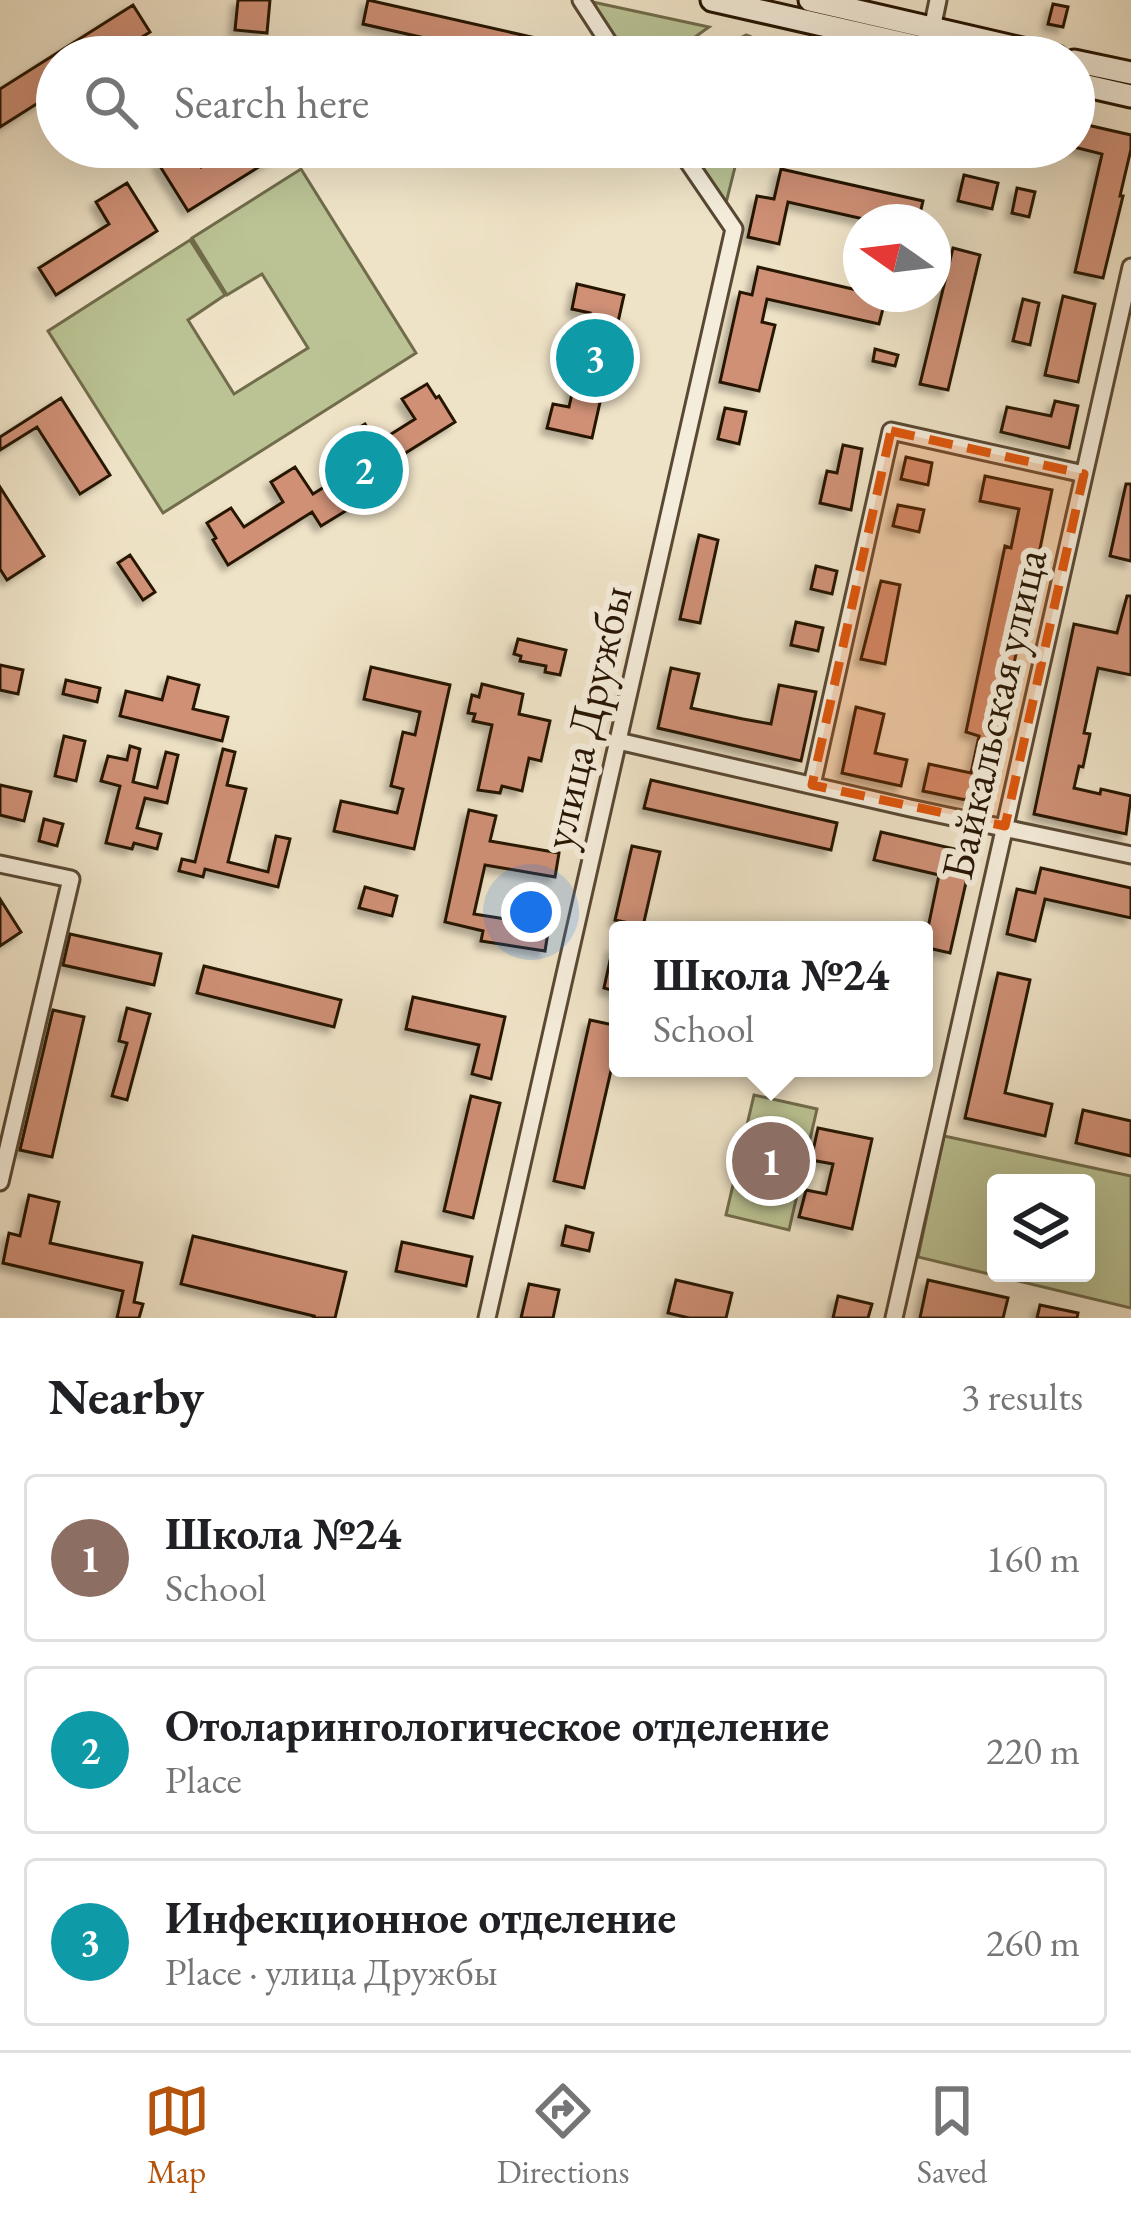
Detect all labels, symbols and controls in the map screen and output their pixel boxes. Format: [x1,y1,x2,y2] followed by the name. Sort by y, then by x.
[36,36,1095,168] search box
[78,69,144,135] icon: search
[174,73,369,131] text: Search here
[843,204,951,312] north arrow
[556,313,634,403] pin: 3
[325,425,403,515] pin: 2
[927,543,1059,885] street label: Байкальская улица
[528,580,644,854] street label: улица Дружбы
[501,882,561,942] your location
[609,921,933,1077] popup
[653,945,889,1003] text: Школа №24
[653,1003,754,1054] text: School
[732,1116,810,1206] pin: 1
[987,1174,1095,1282] map controls
[987,1174,1095,1282] button: layers
[48,1363,204,1429] text: Nearby
[961,1371,1083,1422] text: 3 results
[165,1504,401,1562] text: Школа №24
[80,1533,100,1584] text: 1
[986,1533,1080,1584] text: 160 m
[165,1562,266,1613] text: School
[165,1696,829,1754] text: Отоларингологическое отделение
[80,1725,100,1776] text: 2
[986,1725,1080,1776] text: 220 m
[165,1754,242,1805] text: Place
[165,1888,676,1946] text: Инфекционное отделение
[80,1917,100,1968] text: 3
[986,1917,1080,1968] text: 260 m
[165,1946,497,1997] text: Place · улица Дружбы
[144,2078,210,2193] tab: Map
[497,2078,630,2193] tab: Directions
[917,2078,987,2193] tab: Saved

